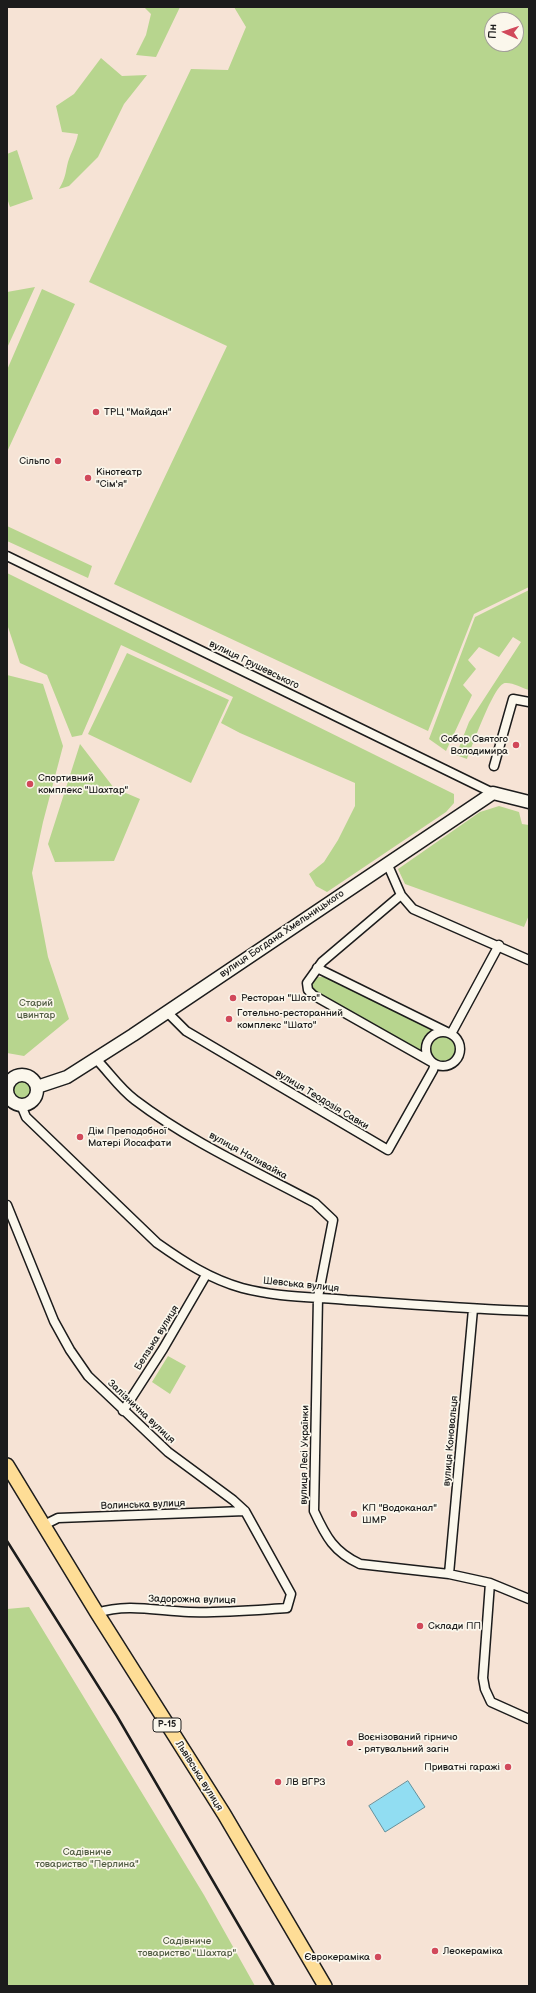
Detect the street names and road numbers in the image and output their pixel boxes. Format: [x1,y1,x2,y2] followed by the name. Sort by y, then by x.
[207,638,301,692] street label: вулиця Грушевського
[217,888,347,980] street label: вулиця Богдана Хмельницького
[273,1067,371,1133] street label: вулиця Теодозія Савки
[207,1129,289,1183] street label: вулиця Наливайка
[262,1275,340,1295] street label: Шевська вулиця
[132,1303,182,1373] street label: Белзька вулиця
[105,1378,177,1446] street label: Залізнична вулиця
[441,1395,461,1487] street label: вулиця Коновальця
[298,1405,312,1505] street label: вулиця Лесі Українки
[101,1498,185,1512] street label: Волинська вулиця
[148,1593,236,1607] street label: Задорожна вулиця
[153,1718,181,1732] road number: Р-15
[173,1739,225,1813] street label: Львівська вулиця

